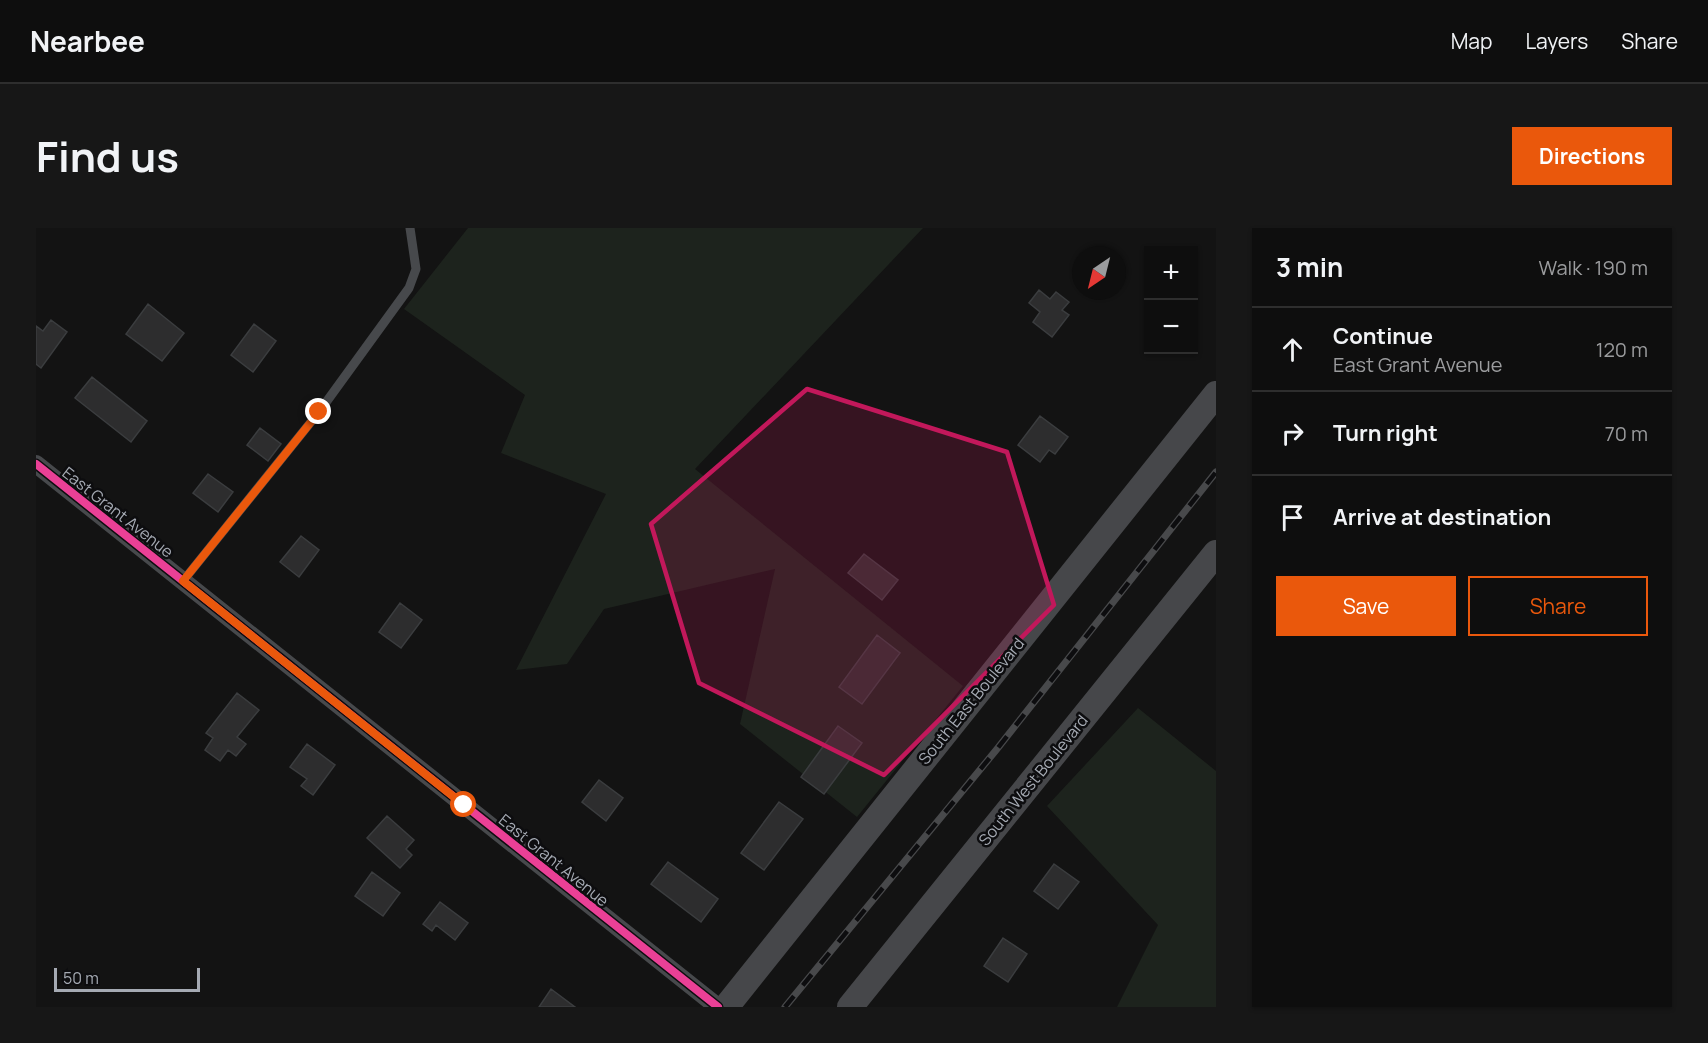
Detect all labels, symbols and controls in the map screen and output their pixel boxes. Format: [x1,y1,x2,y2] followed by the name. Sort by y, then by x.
[30,22,145,60] text: Nearbee
[1451,27,1492,55] text: Map
[1525,27,1588,55] text: Layers
[1621,27,1678,55] text: Share
[36,127,179,185] text: Find us
[1512,127,1672,185] button: Directions
[1072,246,1126,300] north arrow
[1144,246,1198,354] map controls
[1144,246,1198,300] button: +
[1276,249,1343,285] text: 3 min
[1539,254,1648,281] text: Walk · 190 m
[1144,300,1198,354] button: −
[1333,321,1433,351] text: Continue
[1276,333,1309,366] icon: ahead
[1596,336,1648,363] text: 120 m
[1333,351,1502,378] text: East Grant Avenue
[305,398,331,424] route end
[1276,417,1309,450] icon: right
[1333,418,1438,448] text: Turn right
[1605,420,1648,447] text: 70 m
[58,462,178,562] street label: East Grant Avenue
[1276,501,1309,534] icon: arrive
[1333,502,1551,532] text: Arrive at destination
[1276,576,1456,636] button: Save
[1468,576,1648,636] button: Share
[913,633,1029,769] street label: South East Boulevard
[973,710,1093,850] street label: South West Boulevard
[450,791,476,817] route start
[494,809,614,911] street label: East Grant Avenue
[54,965,200,992] scale bar
[63,967,99,989] text: 50 m

